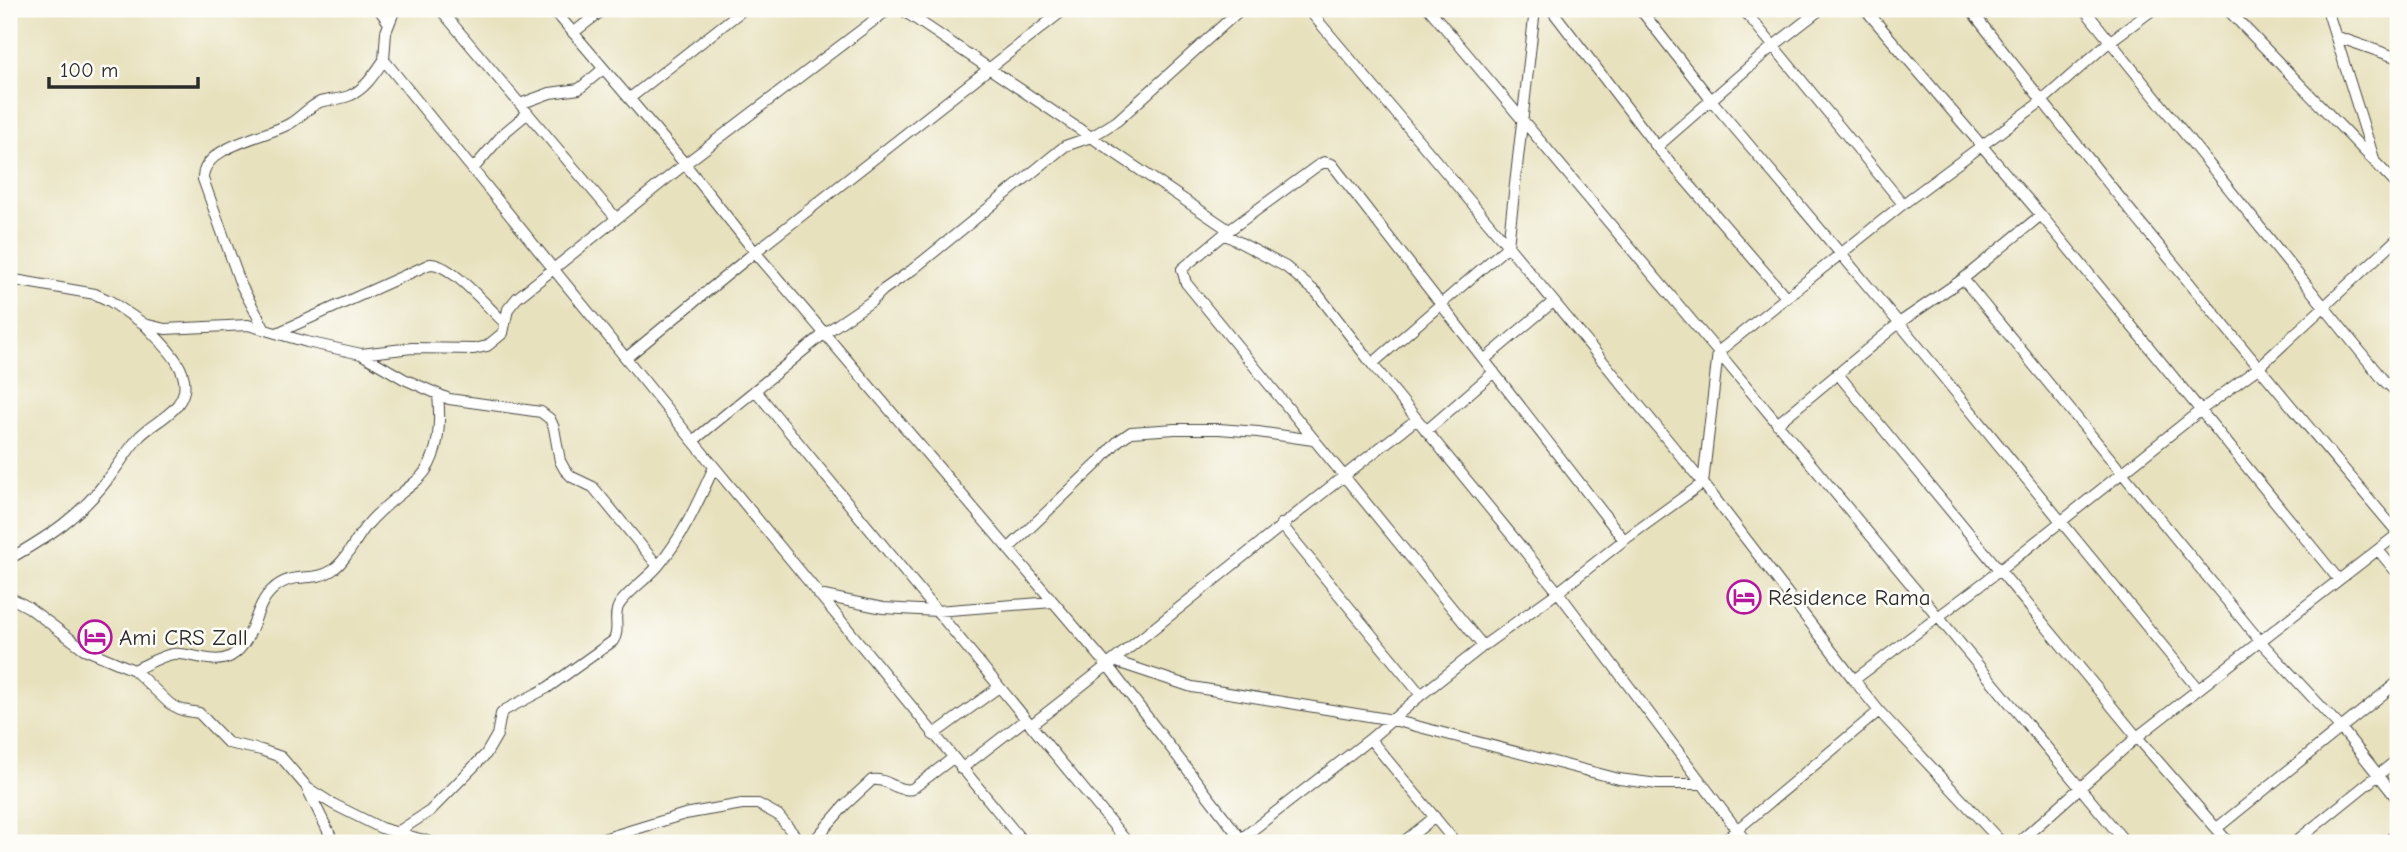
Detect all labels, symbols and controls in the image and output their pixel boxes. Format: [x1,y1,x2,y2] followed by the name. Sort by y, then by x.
[49,46,198,90] scale bar
[60,58,118,82] text: 100 m
[1725,578,1763,616] hotel icon: Résidence Rama
[1768,584,1931,611] place label: Résidence Rama
[76,618,114,656] hotel icon: Ami CRS Zall
[119,624,248,651] place label: Ami CRS Zall

